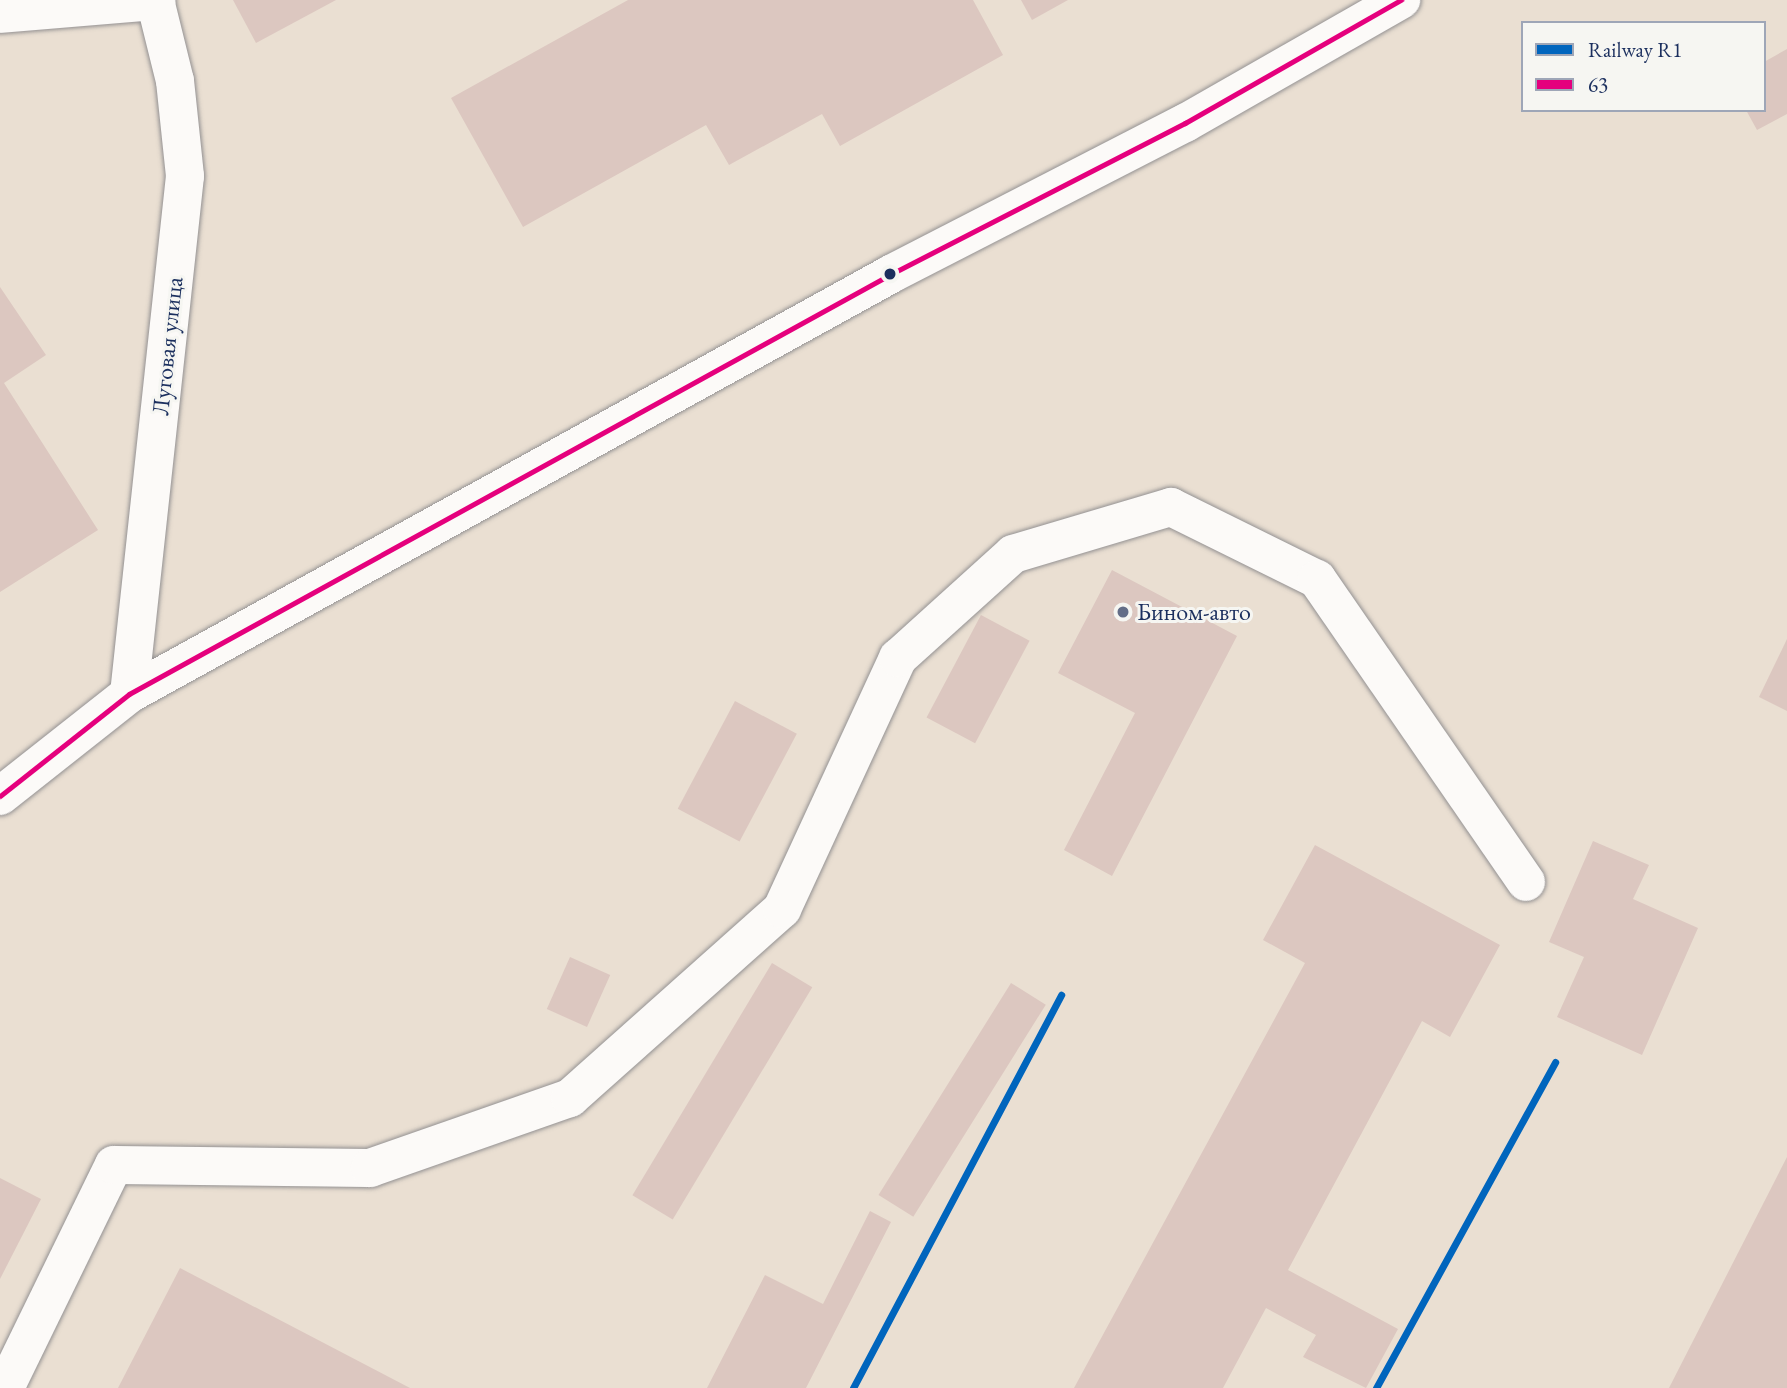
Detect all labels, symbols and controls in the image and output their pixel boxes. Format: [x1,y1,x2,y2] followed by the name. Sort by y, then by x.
[1521,21,1766,112] legend
[1588,36,1682,63] text: Railway R1
[1588,71,1608,98] text: 63
[883,267,897,281] unlabelled marker
[145,275,189,417] street label: Луговая улица
[1137,598,1251,626] place label: Бином-авто
[1115,604,1131,620] marker: Бином-авто

